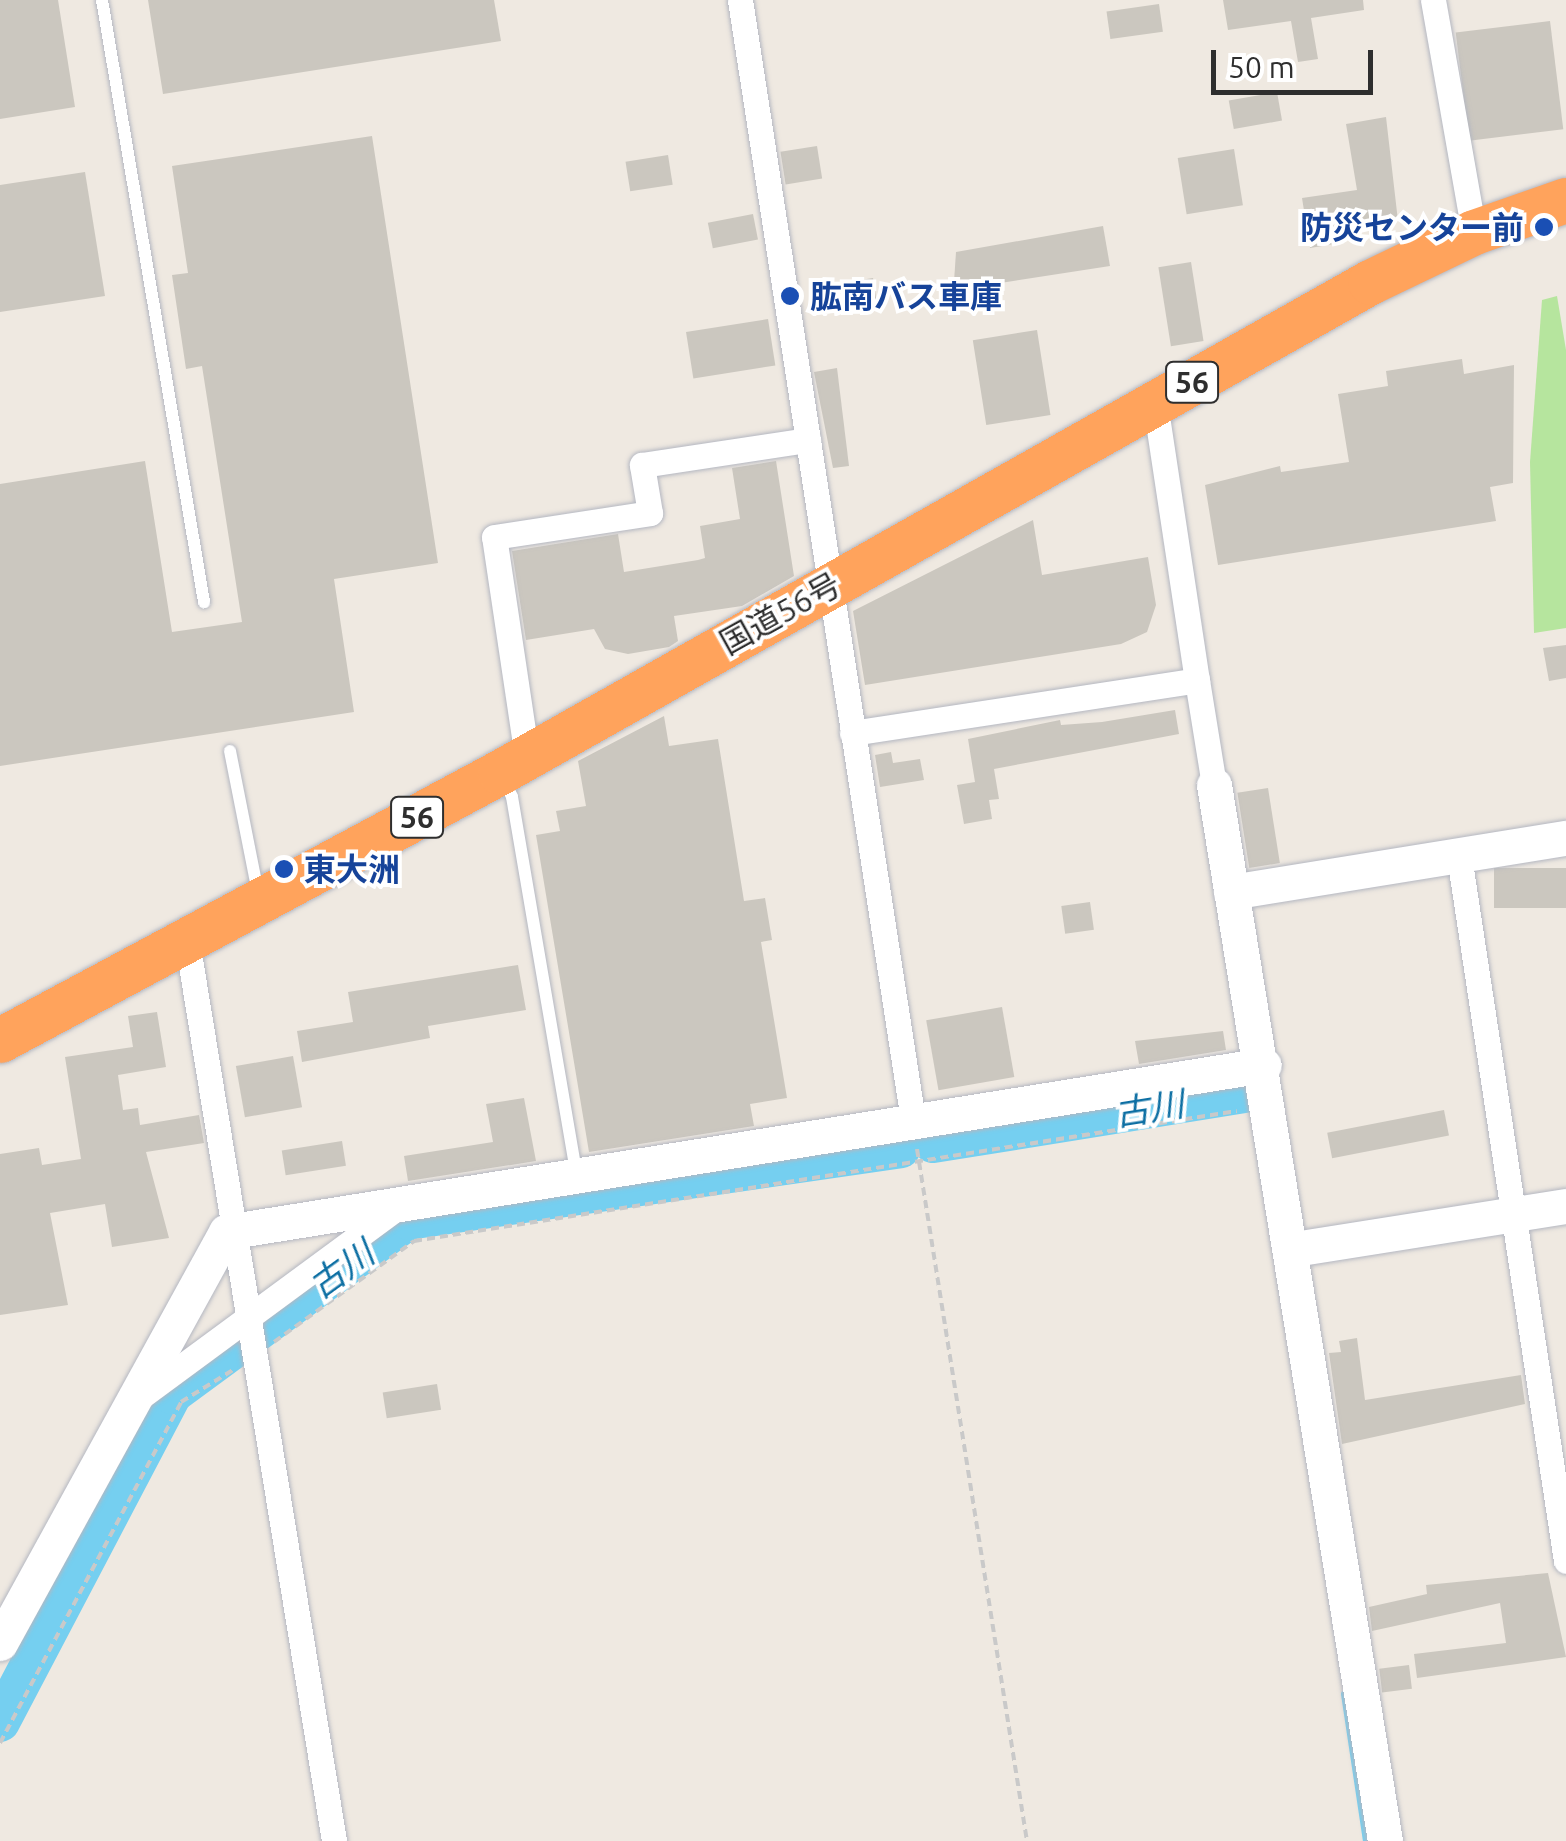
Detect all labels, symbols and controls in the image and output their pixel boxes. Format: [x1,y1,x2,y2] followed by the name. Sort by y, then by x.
[1216,30,1378,92] scale bar
[1228,50,1295,84] text: 50 m
[1300,208,1524,246] place label: 防災センター前
[1533,216,1555,238] marker: 防災センター前
[810,277,1002,315] place label: 肱南バス車庫
[779,285,801,307] marker: 肱南バス車庫
[1164,357,1220,407] road number: 56
[713,564,847,662] street label: 国道56号
[390,792,444,842] road number: 56
[304,850,400,888] place label: 東大洲
[273,858,295,880] marker: 東大洲
[1111,1082,1187,1134] water label: 古川
[300,1231,382,1307] water label: 古川

